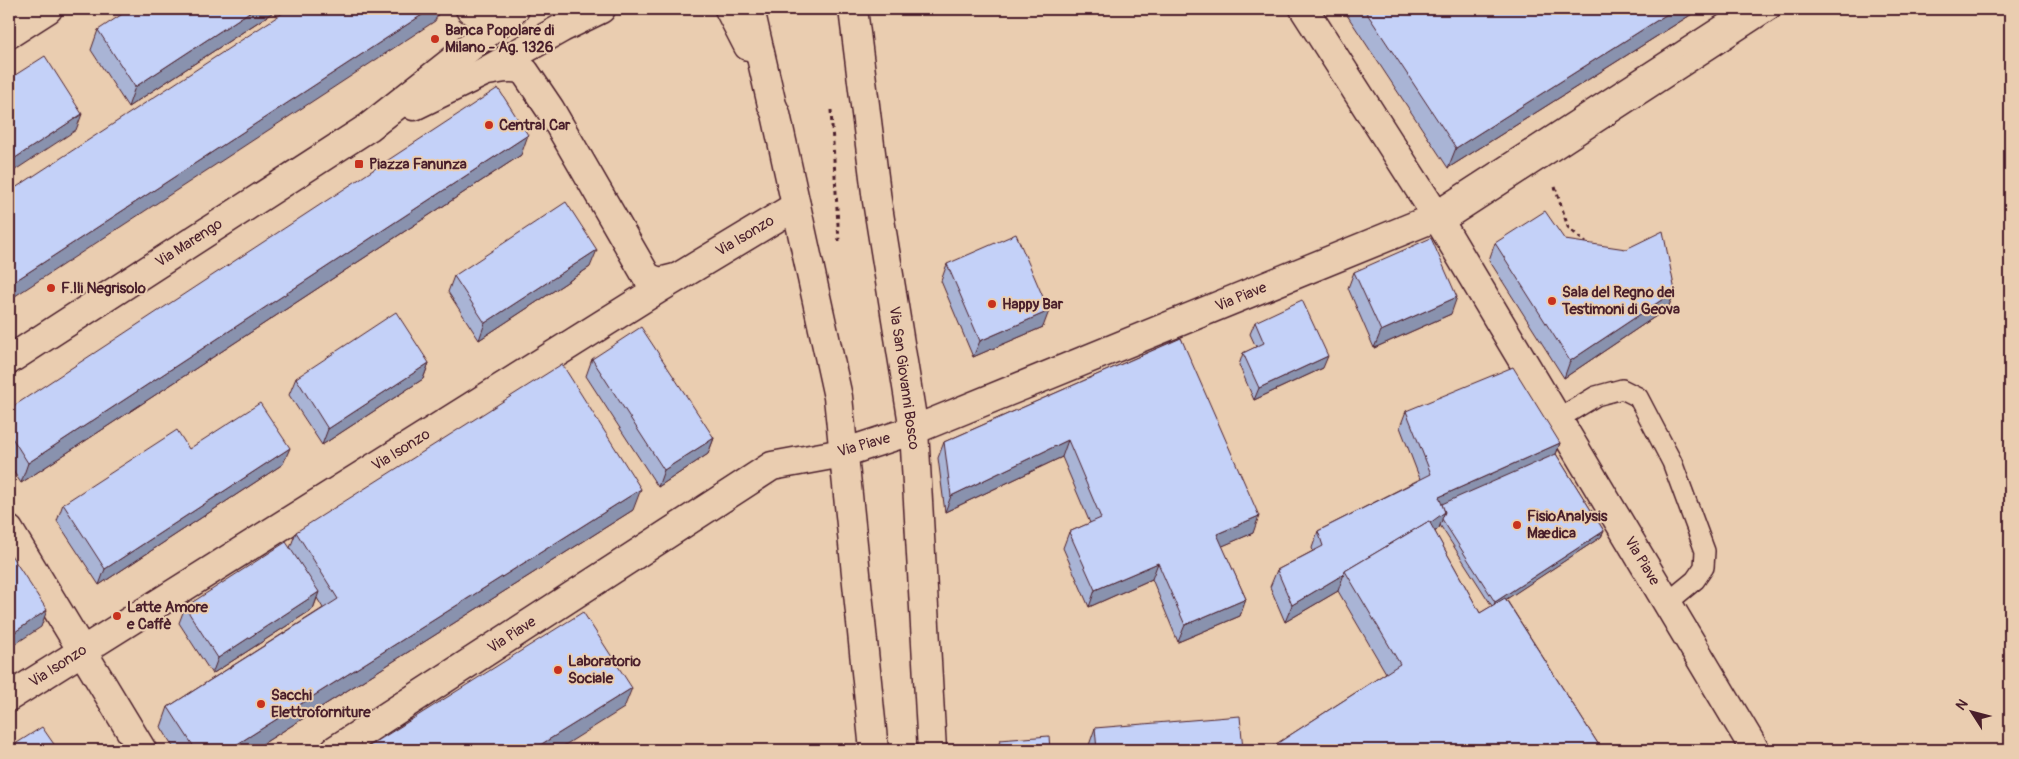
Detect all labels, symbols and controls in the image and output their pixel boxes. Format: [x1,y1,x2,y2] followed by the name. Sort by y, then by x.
[445,21,555,57] place label: Banca Popolare di Milano - Ag. 1326
[429,33,441,45] marker: Banca Popolare di Milano - Ag. 1326
[499,116,571,135] place label: Central Car
[483,119,495,131] marker: Central Car
[369,155,467,174] place label: Piazza Fanunza
[353,158,365,170] marker: Piazza Fanunza
[712,211,778,261] street label: Via Isonzo
[152,214,226,272] street label: Via Marengo
[1212,278,1270,316] street label: Via Piave
[61,279,146,298] place label: F.lli Negrisolo
[45,282,57,294] marker: F.lli Negrisolo
[1561,283,1680,319] place label: Sala del Regno dei Testimoni di Geova
[1002,295,1064,314] place label: Happy Bar
[1546,295,1558,307] marker: Sala del Regno dei Testimoni di Geova
[986,298,998,310] marker: Happy Bar
[885,305,923,451] street label: Via San Giovanni Bosco
[368,425,434,475] street label: Via Isonzo
[835,428,893,462] street label: Via Piave
[1527,507,1608,543] place label: FisioAnalysis Mædica
[1511,519,1523,531] marker: FisioAnalysis Mædica
[1620,533,1664,590] street label: Via Piave
[126,598,209,634] place label: Latte Amore e Caffè
[111,610,123,622] marker: Latte Amore e Caffè
[484,612,540,658] street label: Via Piave
[26,640,90,692] street label: Via Isonzo
[568,652,641,688] place label: Laboratorio Sociale
[552,664,564,676] marker: Laboratorio Sociale
[271,686,371,722] place label: Sacchi Elettroforniture
[1946,686,1996,736] north arrow
[1952,696,1972,713] text: N
[255,698,267,710] marker: Sacchi Elettroforniture

